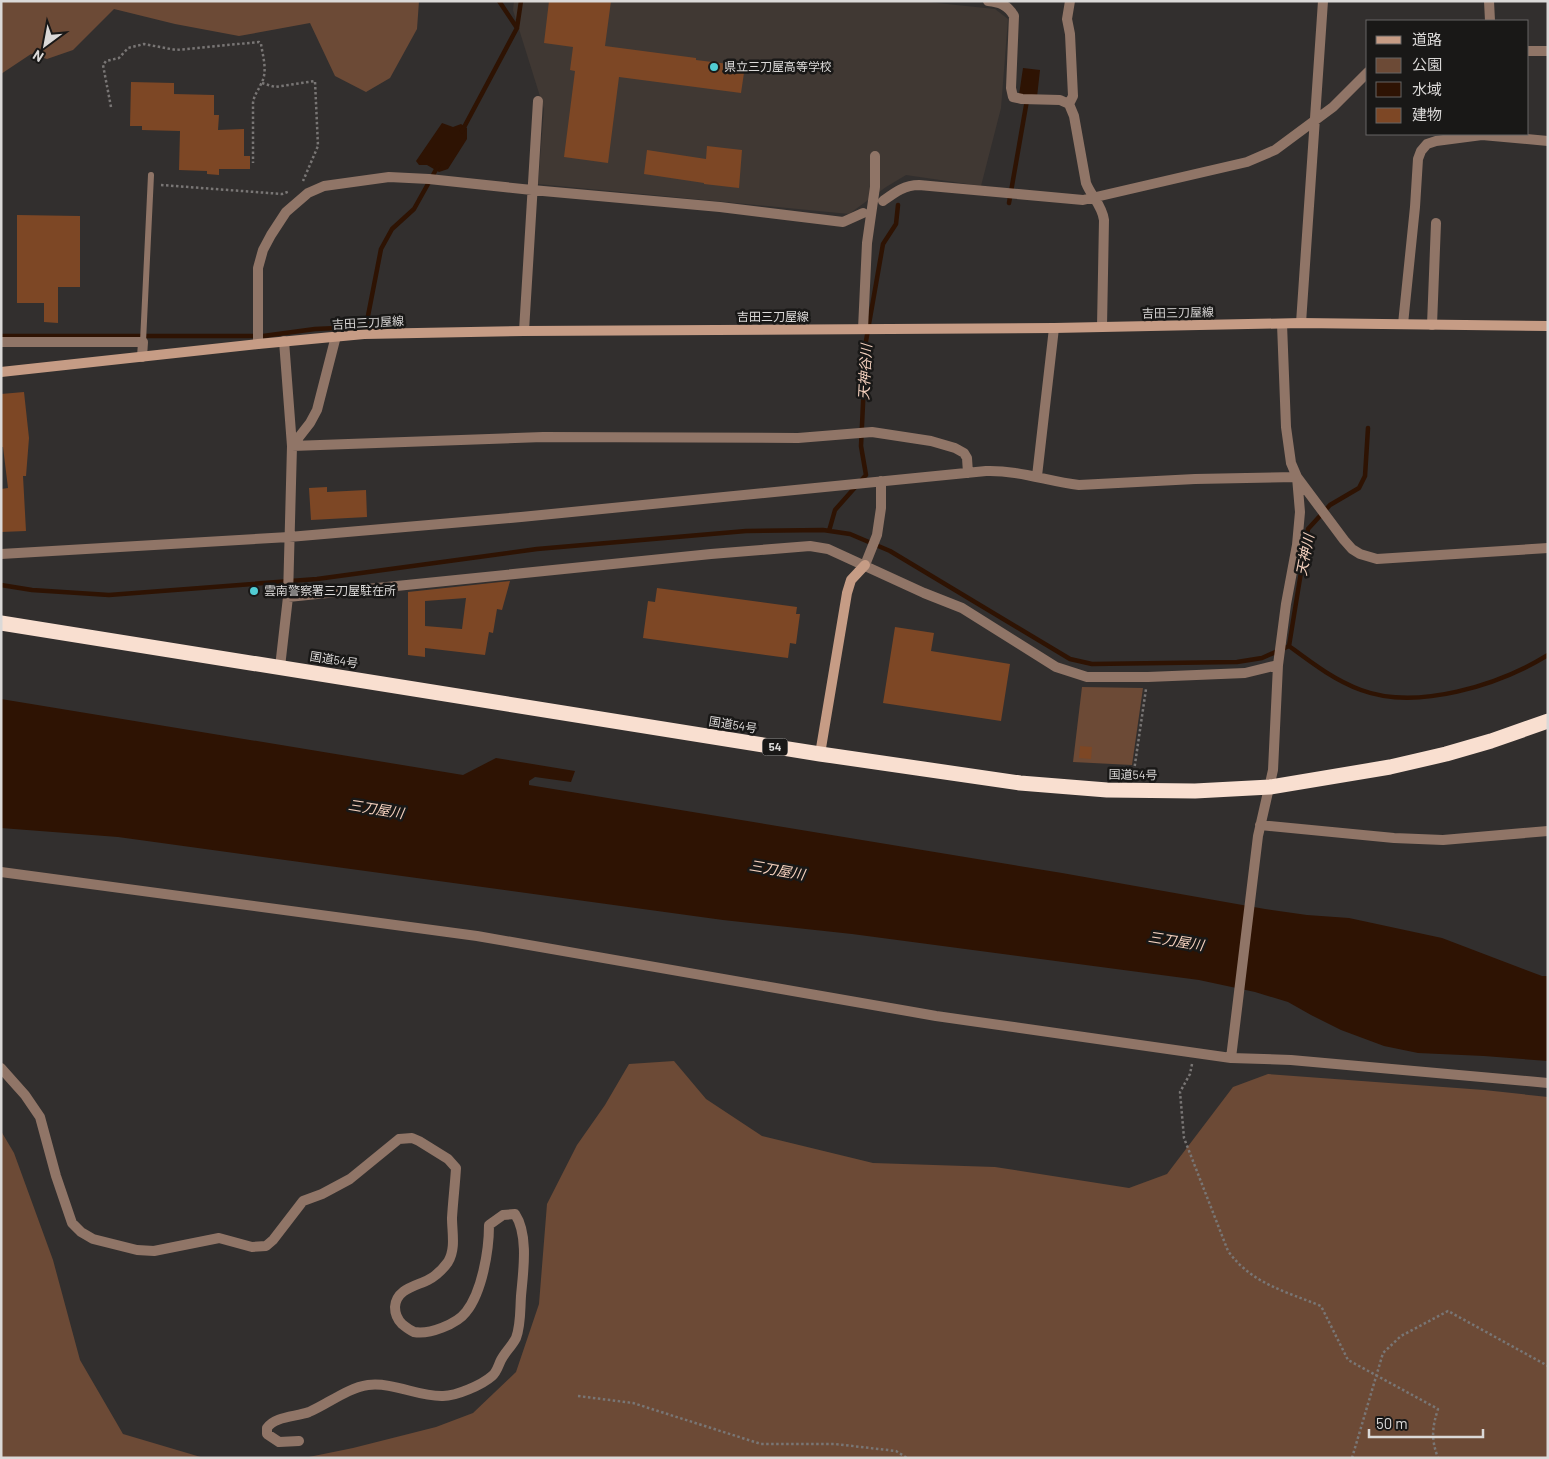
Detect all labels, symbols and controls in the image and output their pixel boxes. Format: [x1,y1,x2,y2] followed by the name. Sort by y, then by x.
[20,20,70,70] north arrow
[1366,20,1529,135] legend
[1412,30,1442,48] text: 道路
[29,47,46,66] text: N
[1412,55,1442,73] text: 公園
[724,59,832,73] place label: 県立三刀屋高等学校
[708,61,720,73] marker: 県立三刀屋高等学校
[1412,80,1442,98] text: 水域
[1412,105,1442,123] text: 建物
[1142,304,1214,320] street label: 吉田三刀屋線
[737,309,809,323] street label: 吉田三刀屋線
[332,313,404,331] street label: 吉田三刀屋線
[855,342,875,400] water label: 天神谷川
[1292,531,1317,577] water label: 天神川
[264,583,396,597] place label: 雲南警察署三刀屋駐在所
[248,585,260,597] marker: 雲南警察署三刀屋駐在所
[309,648,359,670] street label: 国道54号
[708,713,758,735] street label: 国道54号
[762,739,788,756] road number: 54
[1109,767,1158,781] street label: 国道54号
[347,796,407,822] water label: 三刀屋川
[748,856,808,883] water label: 三刀屋川
[1147,928,1207,954] water label: 三刀屋川
[1369,1406,1483,1438] scale bar
[1376,1414,1408,1432] text: 50 m

